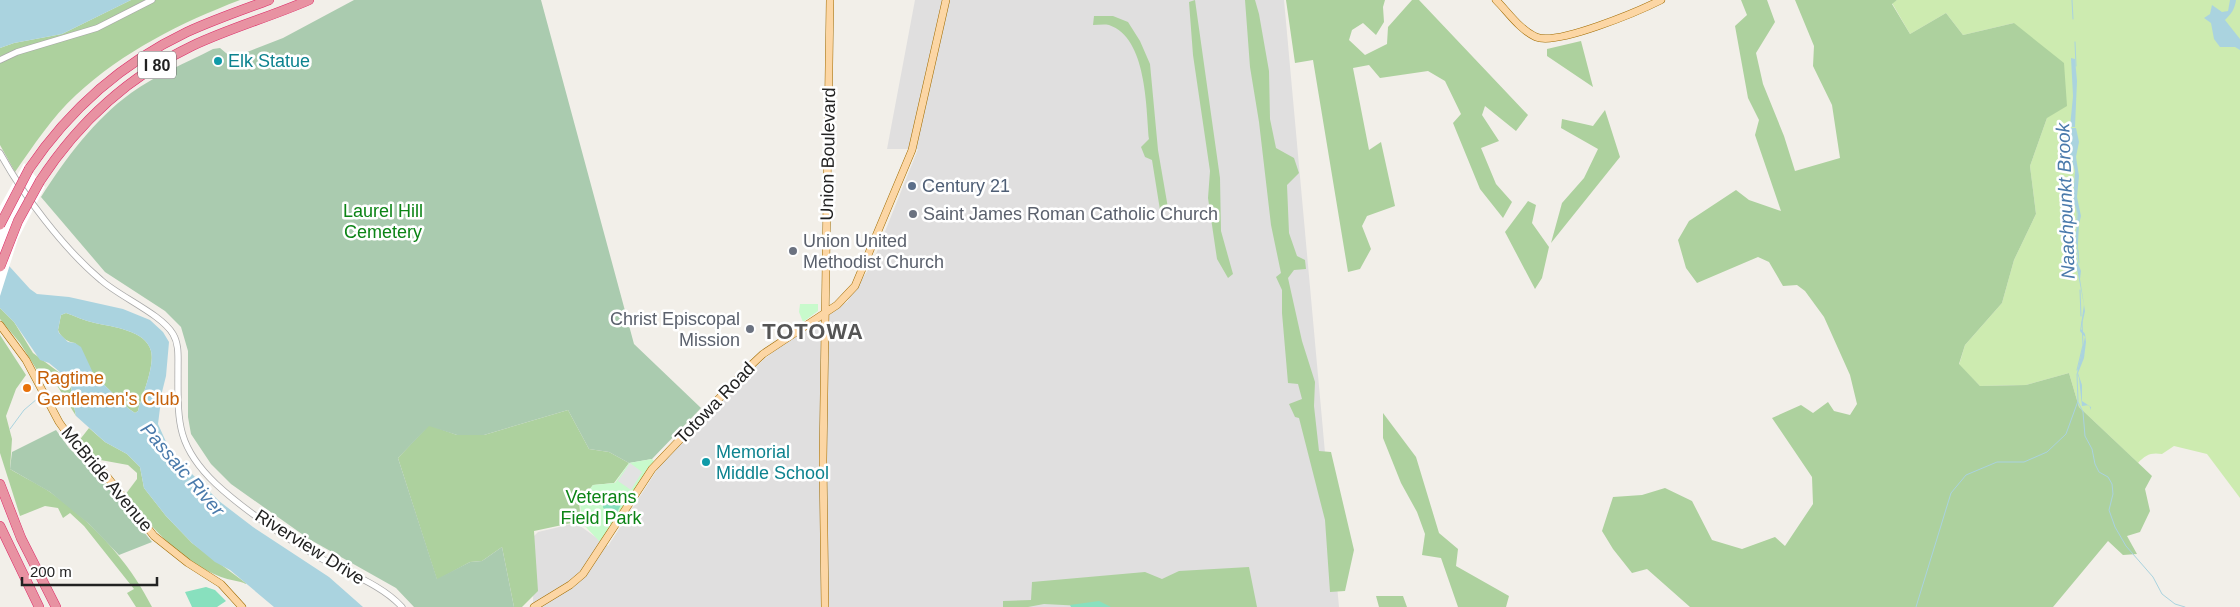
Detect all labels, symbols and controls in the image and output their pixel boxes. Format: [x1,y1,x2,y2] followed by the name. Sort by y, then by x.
[228,51,310,71] place label: Elk Statue
[138,52,176,78] road number: I 80
[212,55,224,67] marker: Elk Statue
[817,87,839,221] street label: Union Boulevard
[2052,121,2079,279] water label: Naachpunkt Brook
[922,176,1010,196] place label: Century 21
[906,180,918,192] marker: Century 21
[343,201,423,242] park label: Laurel Hill Cemetery
[923,204,1218,224] place label: Saint James Roman Catholic Church
[907,208,919,220] marker: Saint James Roman Catholic Church
[803,231,944,272] place label: Union United Methodist Church
[787,245,799,257] marker: Union United Methodist Church
[610,309,740,350] place label: Christ Episcopal Mission
[762,319,864,344] district label: TOTOWA
[744,323,756,335] marker: Christ Episcopal Mission
[671,358,759,448] street label: Totowa Road
[37,368,180,409] place label: Ragtime Gentlemen's Club
[21,382,33,394] marker: Ragtime Gentlemen's Club
[137,419,229,521] water label: Passaic River
[57,422,157,536] street label: McBride Avenue
[716,442,829,483] place label: Memorial Middle School
[700,456,712,468] marker: Memorial Middle School
[560,487,643,528] park label: Veterans Field Park
[252,505,368,589] street label: Riverview Drive
[22,554,158,586] scale bar
[30,563,72,580] text: 200 m

